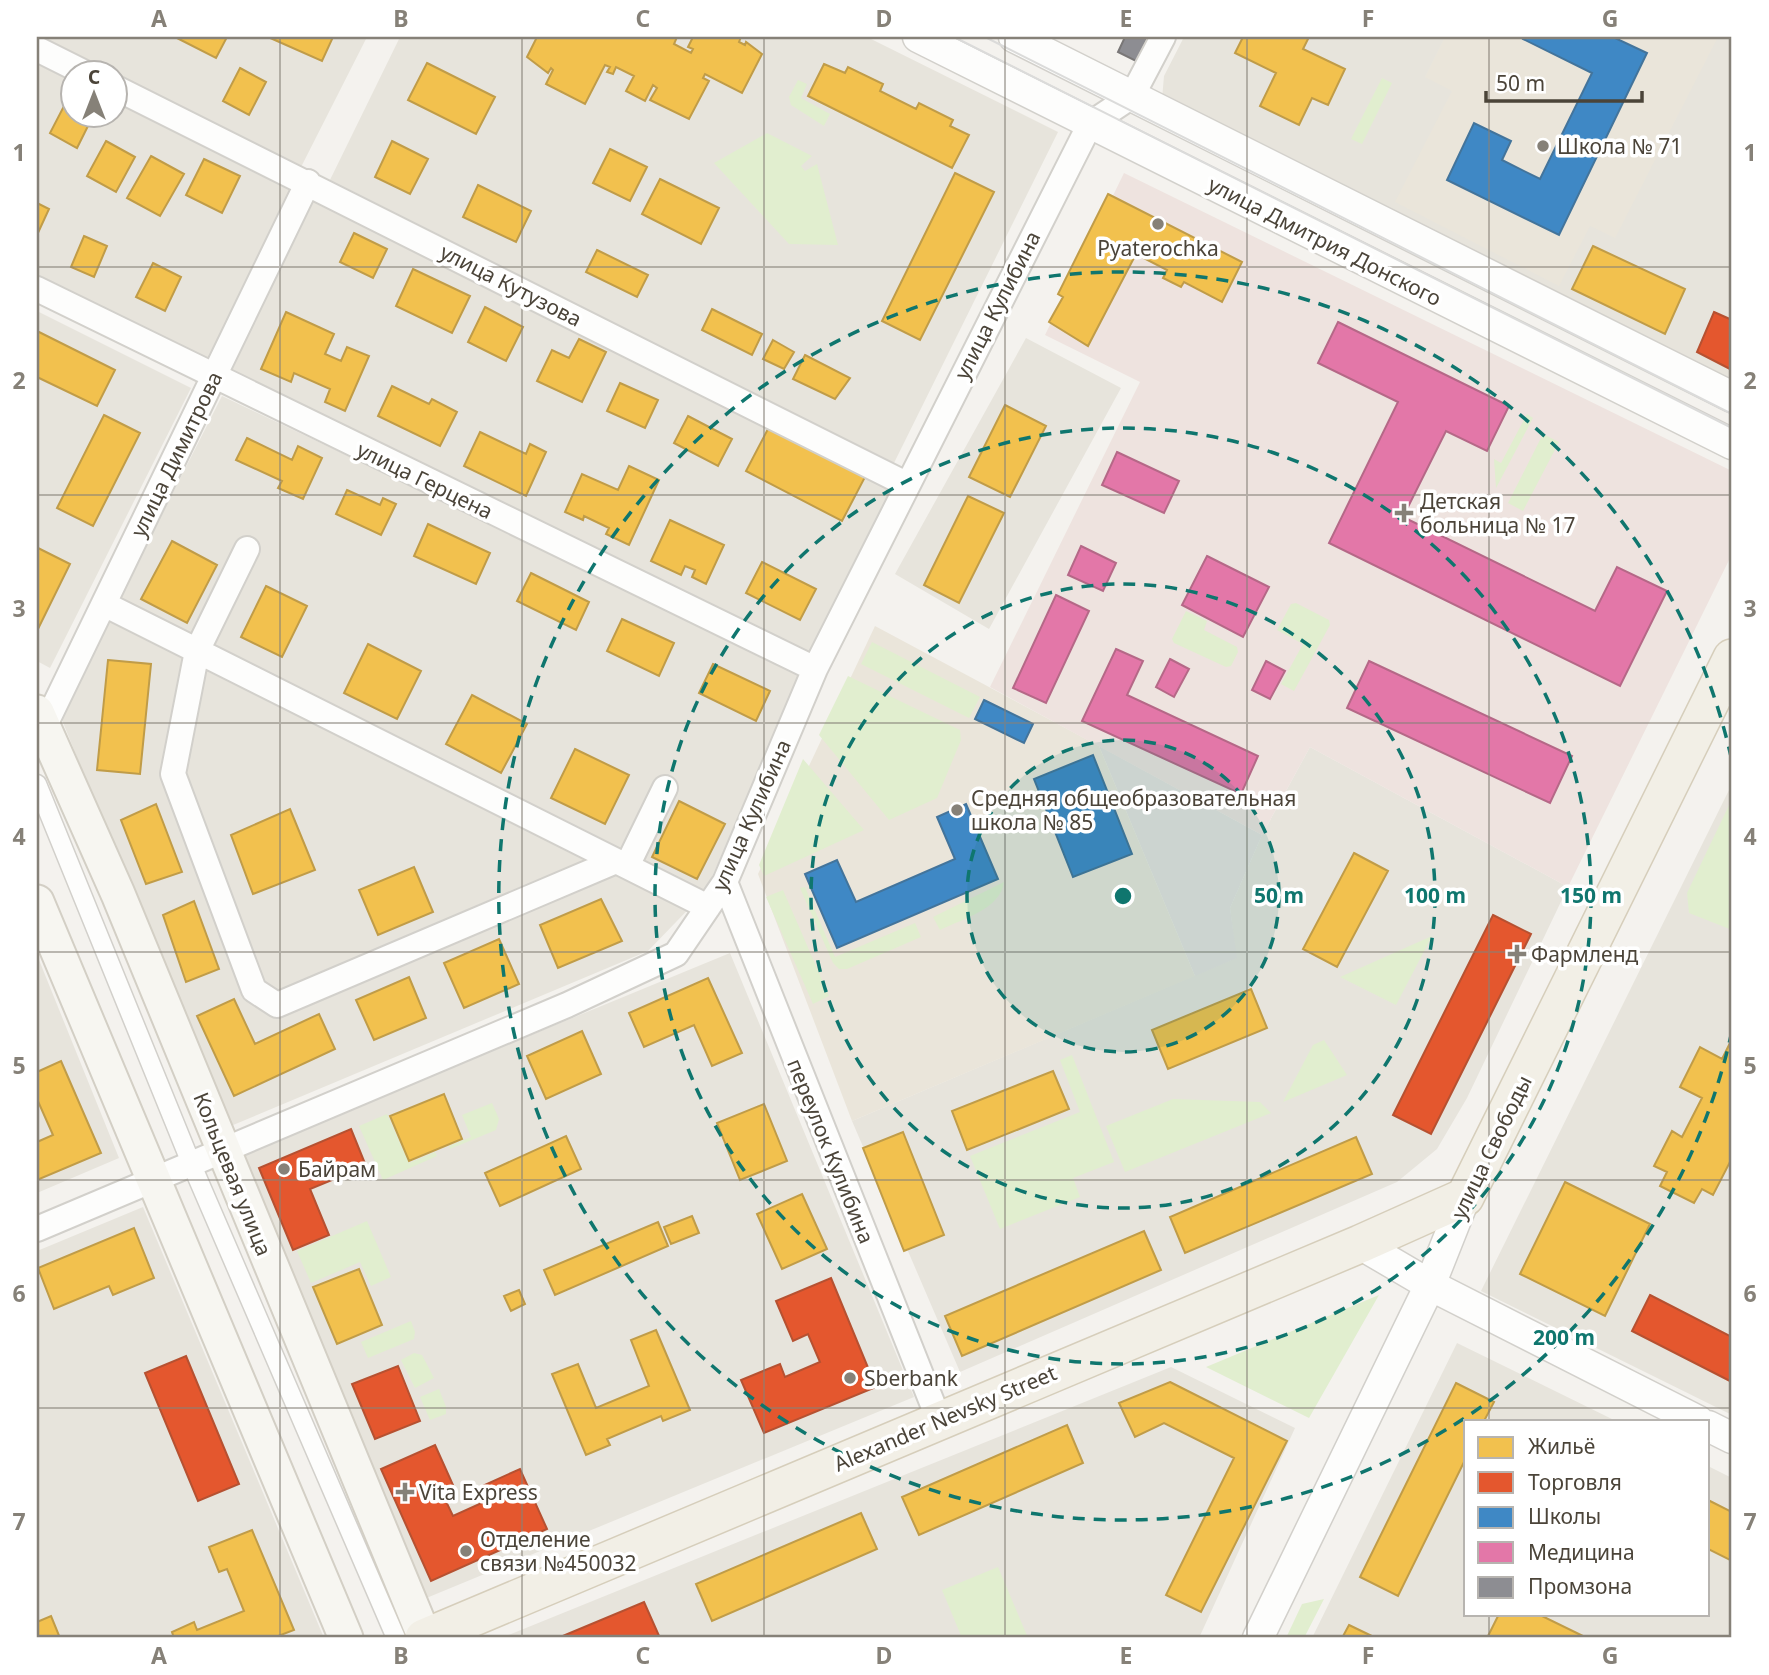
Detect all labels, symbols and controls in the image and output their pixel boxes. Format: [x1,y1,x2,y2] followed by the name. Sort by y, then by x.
[151,2,167,34] text: A
[393,2,409,34] text: B
[636,2,651,34] text: C
[876,2,892,34] text: D
[1120,2,1132,34] text: E
[1362,2,1374,34] text: F
[1602,2,1618,34] text: G
[60,60,130,130] north arrow
[1486,60,1641,104] scale bar
[88,64,100,90] text: С
[1496,69,1545,97] text: 50 m
[1557,132,1682,160] place label: Школа № 71
[12,136,26,168] text: 1
[1743,136,1757,168] text: 1
[1535,138,1551,154] marker: Школа № 71
[1204,170,1446,312] street label: улица Дмитрия Донского
[1150,216,1166,232] marker: Pyaterochka
[948,226,1046,384] street label: улица Кулибина
[1097,234,1219,262] place label: Pyaterochka
[435,237,587,333] street label: улица Кутузова
[12,364,26,396] text: 2
[1743,364,1757,396] text: 2
[124,367,228,541] street label: улица Димитрова
[352,435,498,525] street label: улица Герцена
[1420,487,1576,539] place label: Детская больница № 17
[1394,503,1414,523] marker: Детская больница № 17
[12,592,26,624] text: 3
[1743,592,1757,624] text: 3
[705,735,797,895] street label: улица Кулибина
[971,784,1296,836] place label: Средняя общеобразовательная школа № 85
[949,802,965,818] marker: Средняя общеобразовательная школа № 85
[12,820,26,852] text: 4
[1743,820,1757,852] text: 4
[1254,881,1304,909] text: 50 m
[1404,881,1466,909] text: 100 m
[1560,881,1622,909] text: 150 m
[1111,884,1135,908] centre of rings
[1531,940,1639,968] place label: Фармленд
[1509,946,1525,962] marker: Фармленд
[12,1049,26,1081] text: 5
[1743,1049,1757,1081] text: 5
[781,1054,881,1248] street label: переулок Кулибина
[1444,1071,1538,1223] street label: улица Свободы
[187,1088,279,1260] street label: Кольцевая улица
[298,1155,376,1183] place label: Байрам
[276,1161,292,1177] marker: Байрам
[12,1277,26,1309] text: 6
[1743,1277,1757,1309] text: 6
[1533,1323,1595,1351] text: 200 m
[829,1358,1061,1478] street label: Alexander Nevsky Street
[864,1364,959,1392] place label: Sberbank
[842,1370,858,1386] marker: Sberbank
[1464,1420,1710,1616] legend
[1528,1432,1595,1460] text: Жильё
[1528,1468,1622,1496] text: Торговля
[419,1478,538,1506] place label: Vita Express
[397,1484,413,1500] marker: Vita Express
[1528,1502,1601,1530] text: Школы
[12,1505,26,1537] text: 7
[1743,1505,1757,1537] text: 7
[480,1525,637,1577] place label: Отделение связи №450032
[1528,1538,1635,1566] text: Медицина
[458,1543,474,1559] marker: Отделение связи №450032
[1528,1572,1632,1600] text: Промзона
[151,1639,167,1671] text: A
[393,1639,409,1671] text: B
[636,1639,651,1671] text: C
[876,1639,892,1671] text: D
[1120,1639,1132,1671] text: E
[1362,1639,1374,1671] text: F
[1602,1639,1618,1671] text: G

